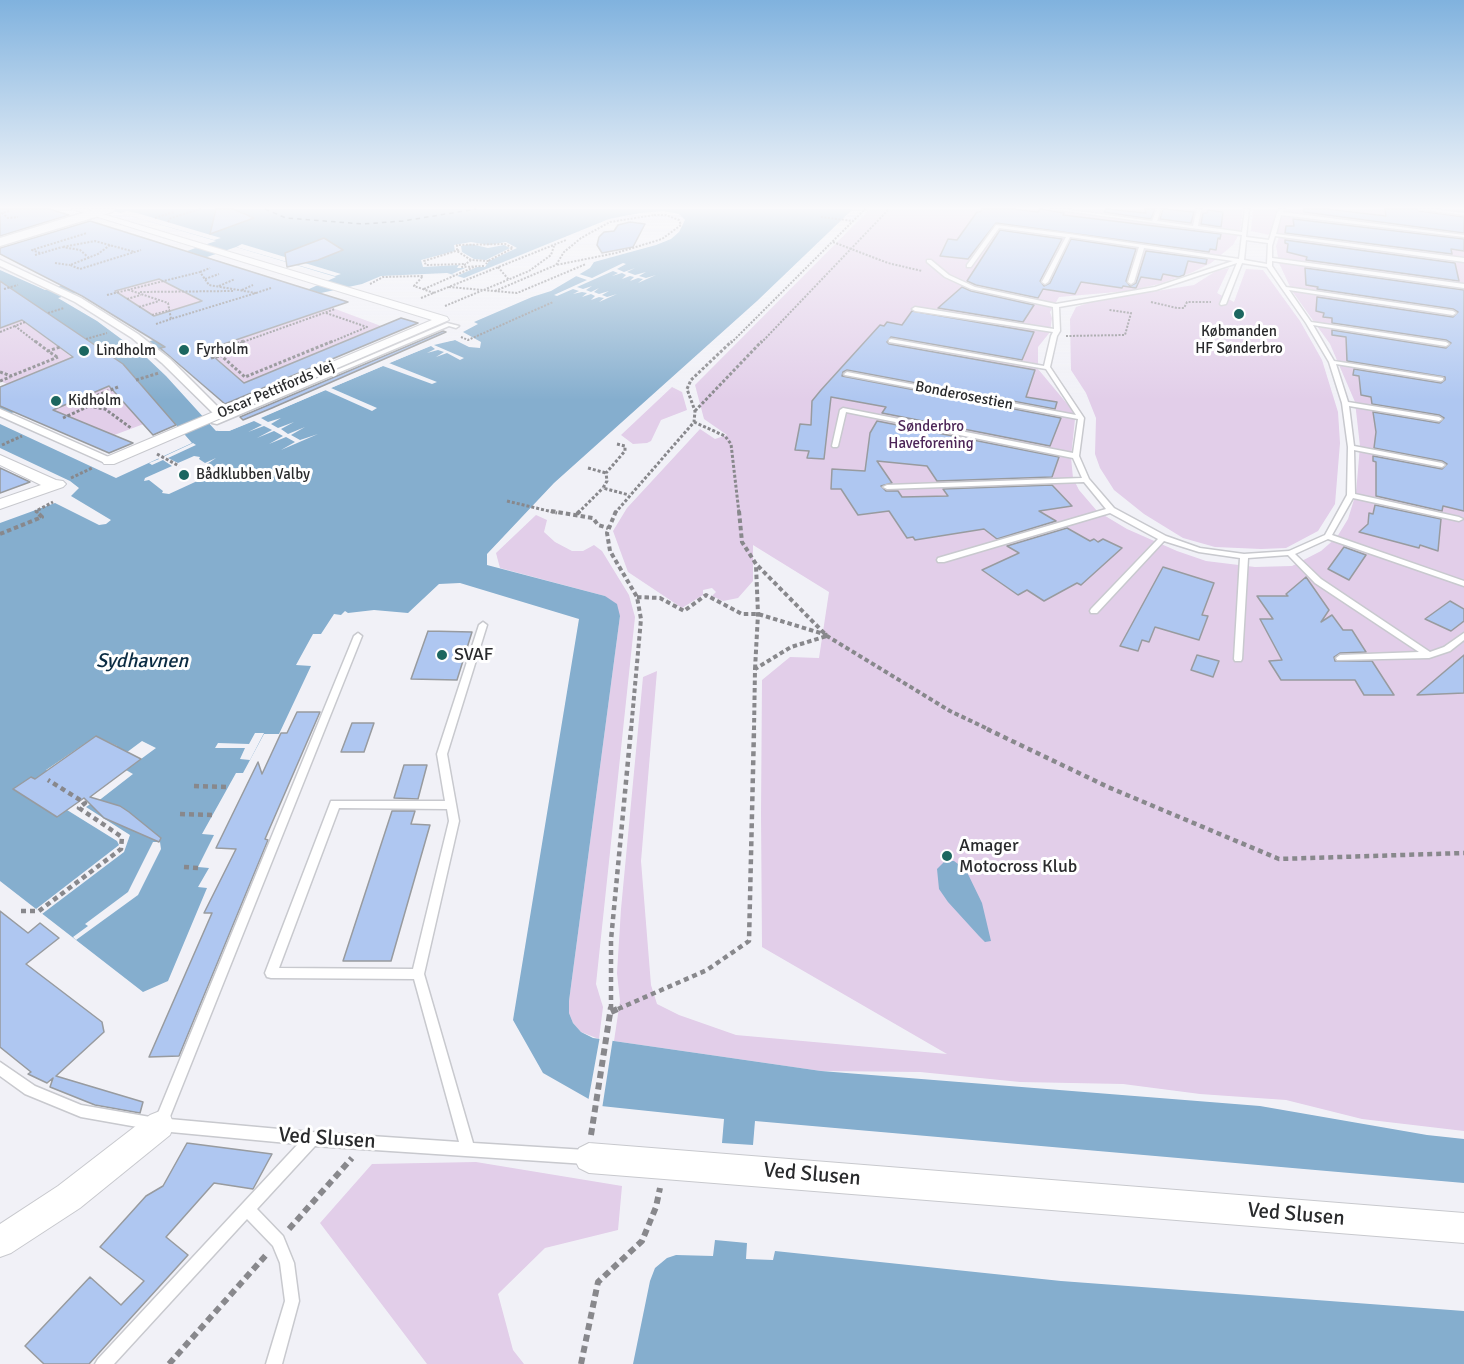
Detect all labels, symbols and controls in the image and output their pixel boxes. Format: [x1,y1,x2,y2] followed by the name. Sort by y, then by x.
[1232,307,1246,321] marker: Købmanden HF Sønderbro
[1195,323,1283,358] place label: Købmanden HF Sønderbro
[196,341,248,359] place label: Fyrholm
[96,342,156,360] place label: Lindholm
[177,343,191,357] marker: Fyrholm
[77,344,91,358] marker: Lindholm
[215,357,337,423] street label: Oscar Pettifords Vej
[914,378,1014,414] street label: Bonderosestien
[68,392,121,410] place label: Kidholm
[49,394,63,408] marker: Kidholm
[888,418,974,453] park label: Sønderbro Haveforening
[196,466,310,484] place label: Bådklubben Valby
[177,468,191,482] marker: Bådklubben Valby
[454,644,493,666] place label: SVAF
[435,648,449,662] marker: SVAF
[96,650,188,674] water label: Sydhavnen
[959,835,1077,878] place label: Amager Motocross Klub
[940,849,954,863] marker: Amager Motocross Klub
[277,1123,377,1155] street label: Ved Slusen
[762,1158,862,1192] street label: Ved Slusen
[1246,1198,1346,1232] street label: Ved Slusen

